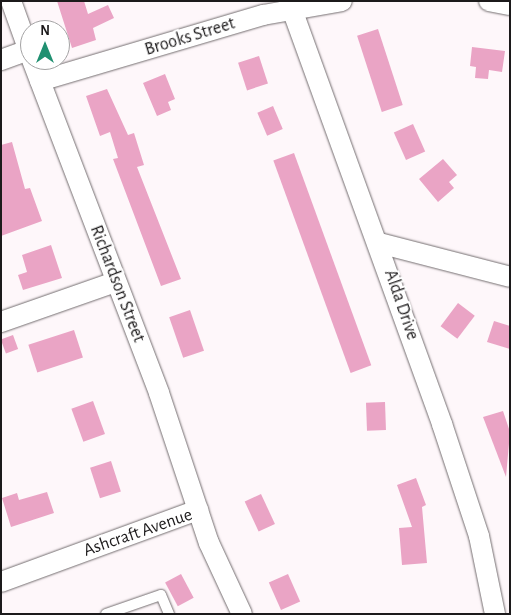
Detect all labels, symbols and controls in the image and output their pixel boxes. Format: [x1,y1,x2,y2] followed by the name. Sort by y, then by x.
[142,13,238,61] street label: Brooks Street
[20,20,70,70] north arrow
[40,24,50,38] text: N
[85,222,149,346] street label: Richardson Street
[379,267,423,343] street label: Alda Drive
[81,504,195,562] street label: Ashcraft Avenue

